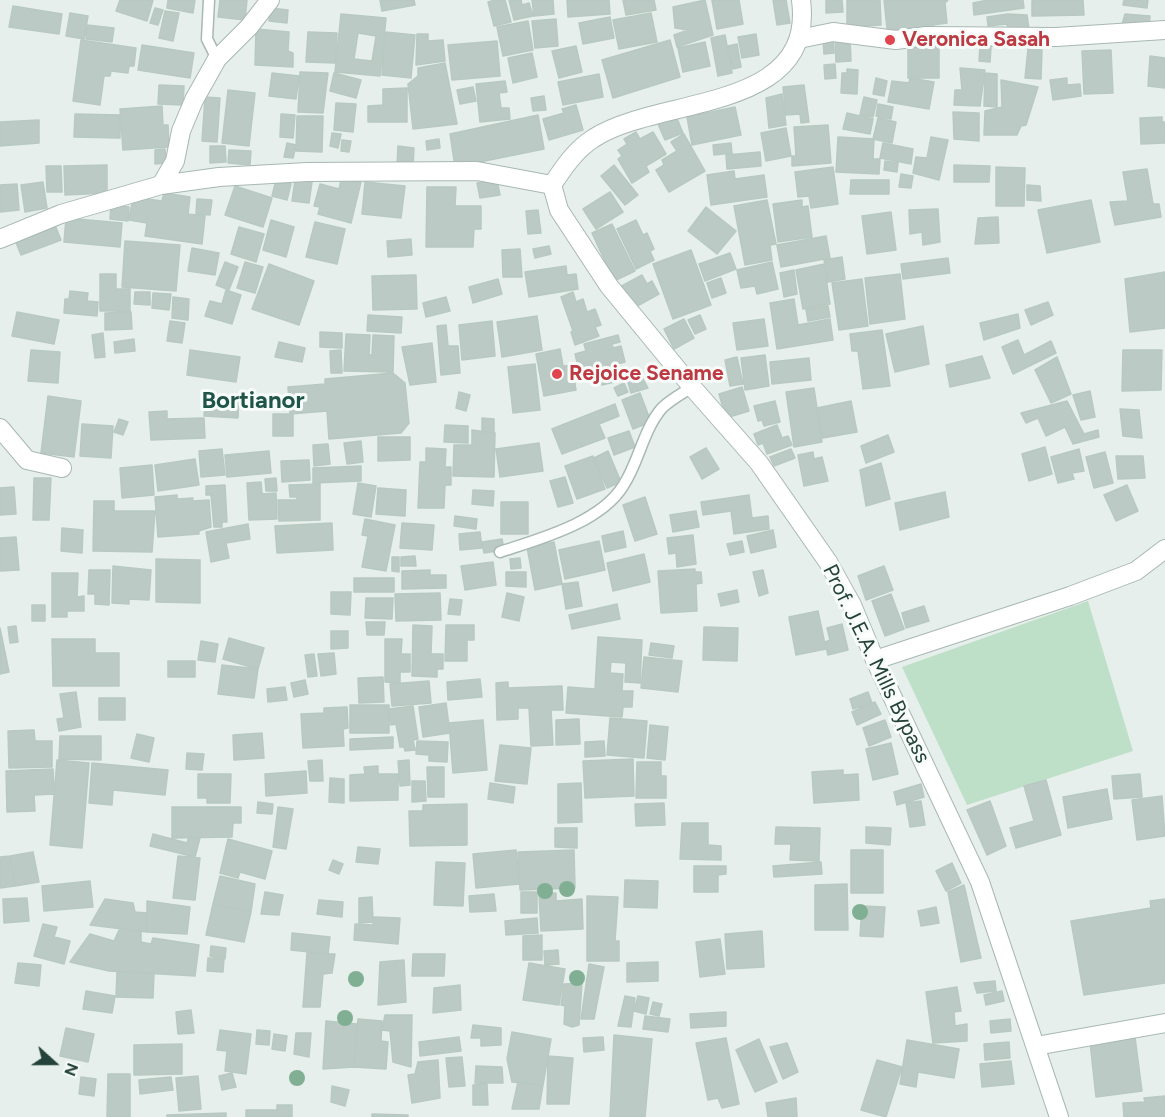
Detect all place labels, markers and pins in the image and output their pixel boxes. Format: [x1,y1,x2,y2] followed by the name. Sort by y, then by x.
[902,27,1050,53] place label: Veronica Sasah
[883,33,897,47] marker: Veronica Sasah
[569,361,724,387] place label: Rejoice Sename
[550,367,564,381] marker: Rejoice Sename

